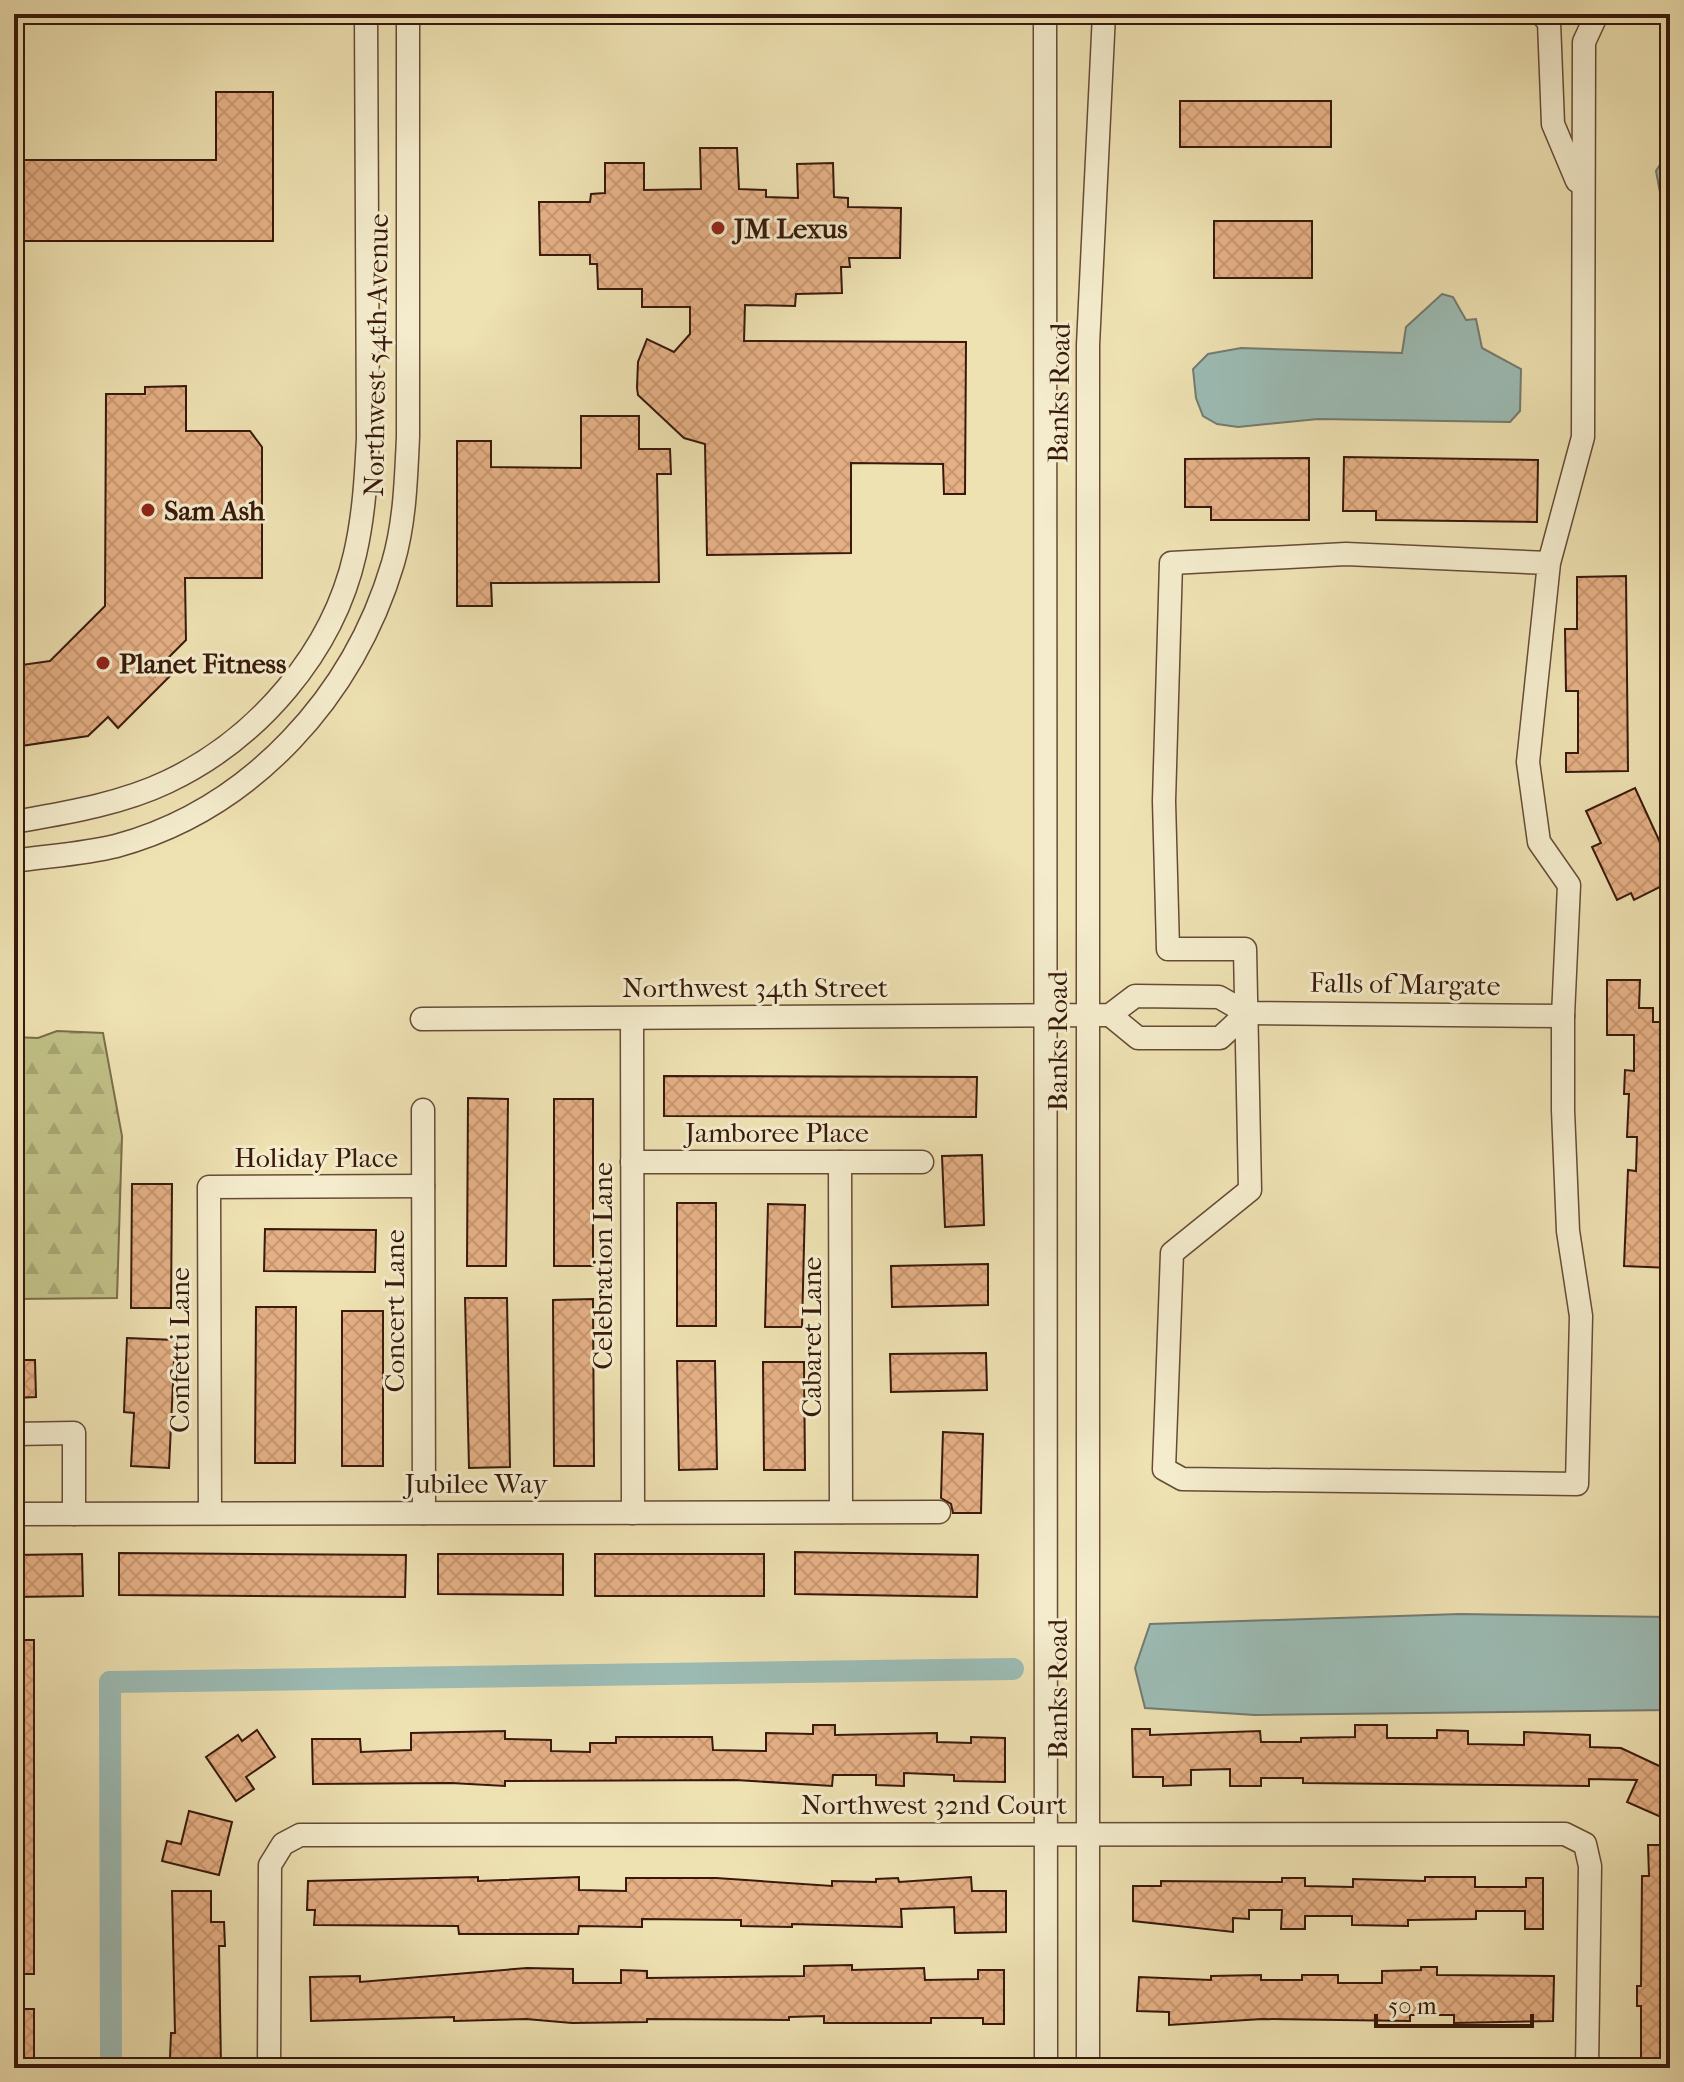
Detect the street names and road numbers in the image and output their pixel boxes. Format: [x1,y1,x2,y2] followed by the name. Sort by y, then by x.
[357,213,395,497] street label: Northwest 54th Avenue
[1041,322,1077,463] street label: Banks Road
[1309,966,1501,1002] street label: Falls of Margate
[1041,970,1074,1111] street label: Banks Road
[622,971,888,1004] street label: Northwest 34th Street
[683,1116,869,1149] street label: Jamboree Place
[234,1141,398,1174] street label: Holiday Place
[586,1162,619,1370] street label: Celebration Lane
[378,1229,411,1393] street label: Concert Lane
[795,1256,828,1417] street label: Cabaret Lane
[163,1267,196,1433] street label: Confetti Lane
[403,1467,548,1500] street label: Jubilee Way
[1041,1618,1074,1759] street label: Banks Road
[801,1788,1067,1821] street label: Northwest 32nd Court

